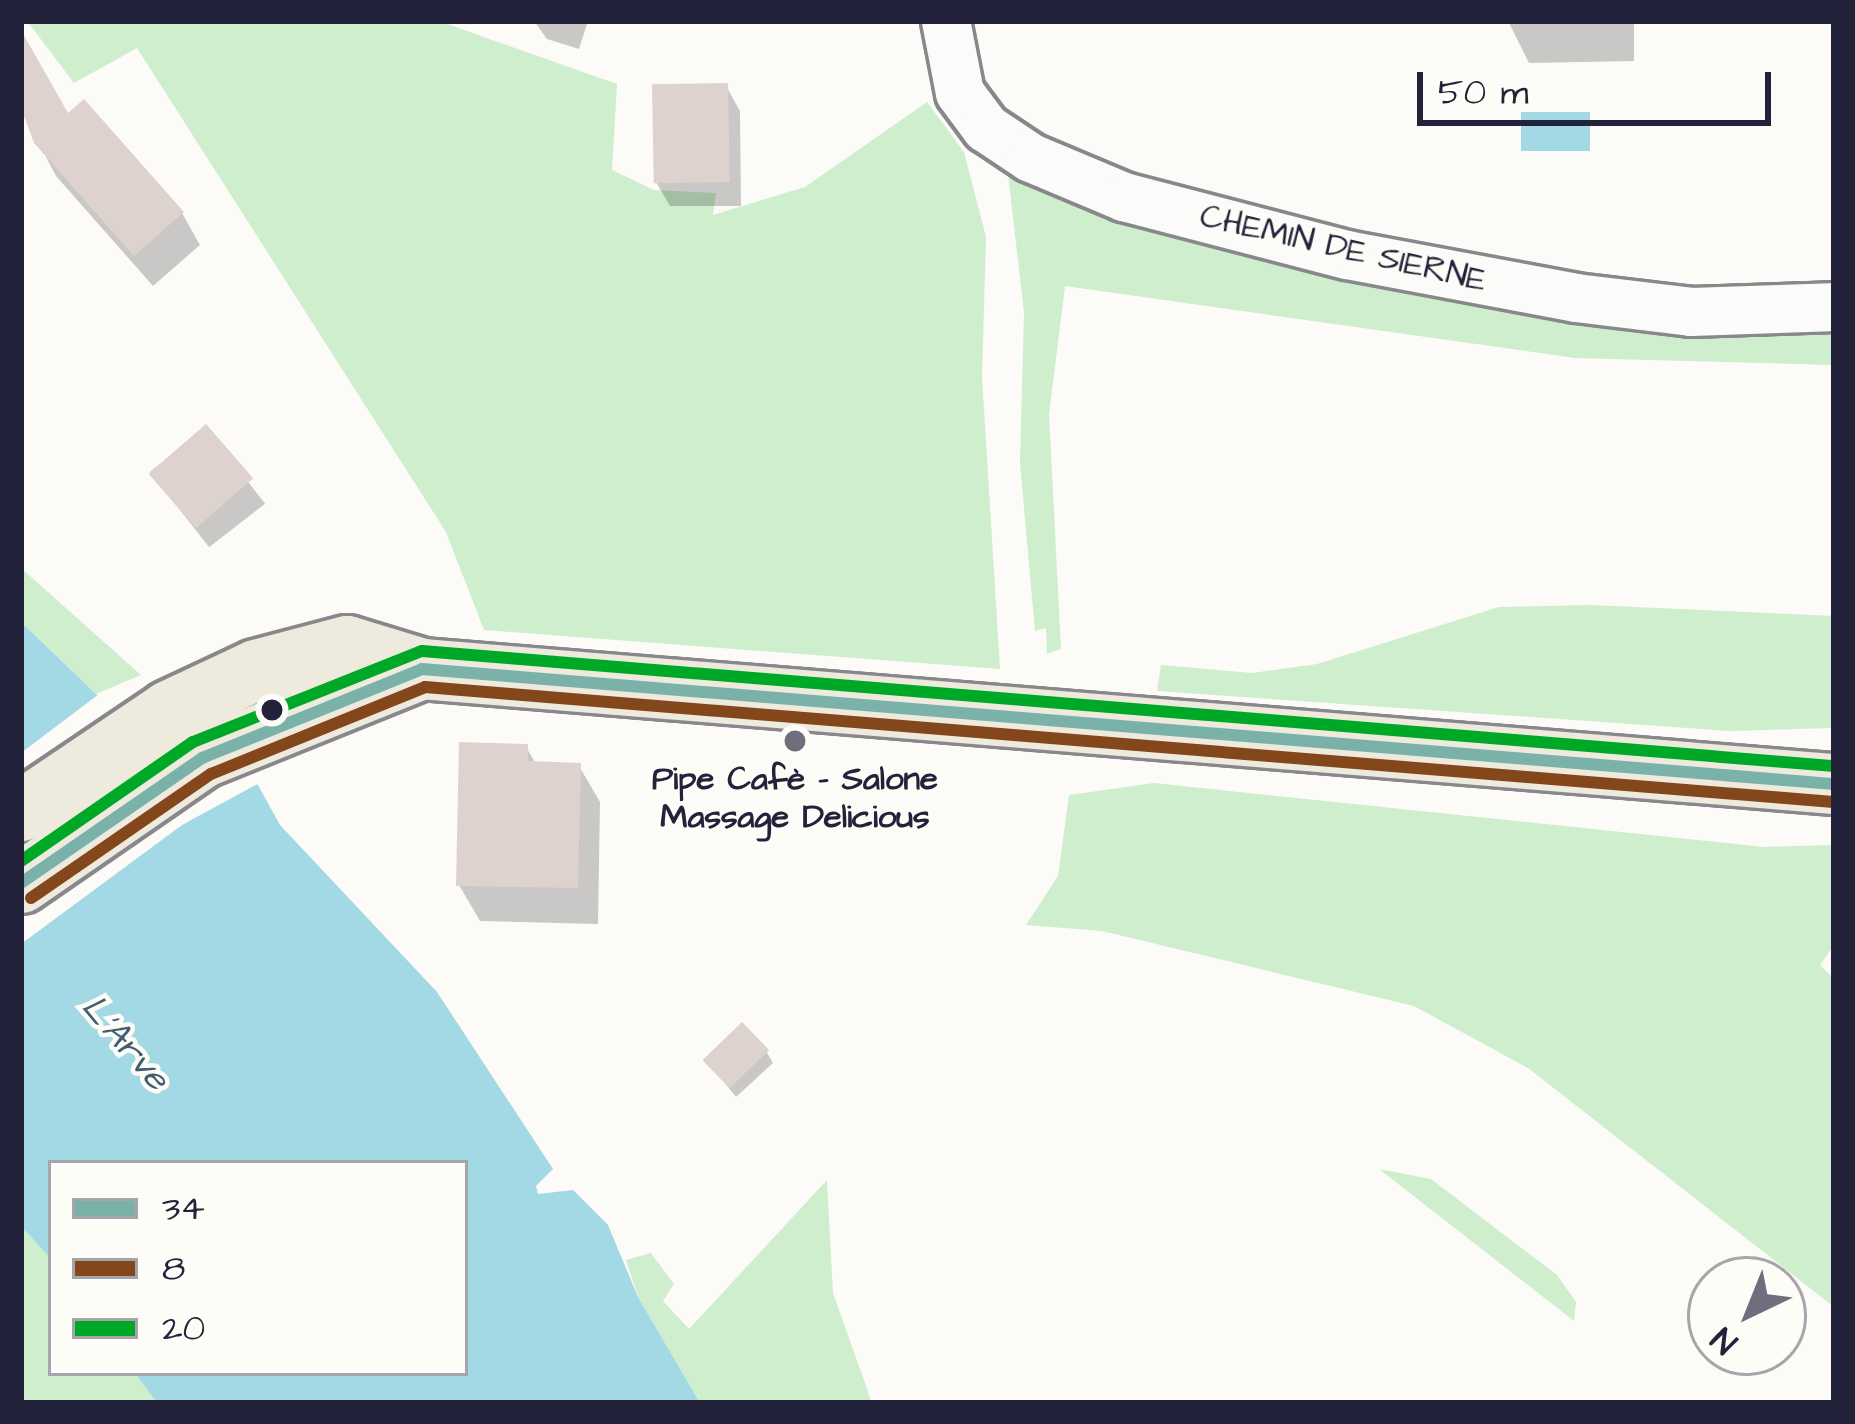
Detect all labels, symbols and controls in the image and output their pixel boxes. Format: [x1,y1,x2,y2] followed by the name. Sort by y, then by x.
[1423,48,1777,122] scale bar
[1438,67,1529,118] text: 50 m
[1196,197,1490,301] street label: CHEMIN DE SIERNE
[261,699,283,721] unlabelled marker
[782,728,808,754] marker: Pipe Cafè - Salone Massage Delicious
[652,760,938,838] place label: Pipe Cafè - Salone Massage Delicious
[72,987,178,1099] water label: L'Arve
[48,1160,468,1376] legend
[162,1183,205,1234] text: 34
[162,1243,185,1294] text: 8
[1687,1256,1807,1376] north arrow
[162,1303,205,1354] text: 20
[1701,1316,1748,1364] text: N

